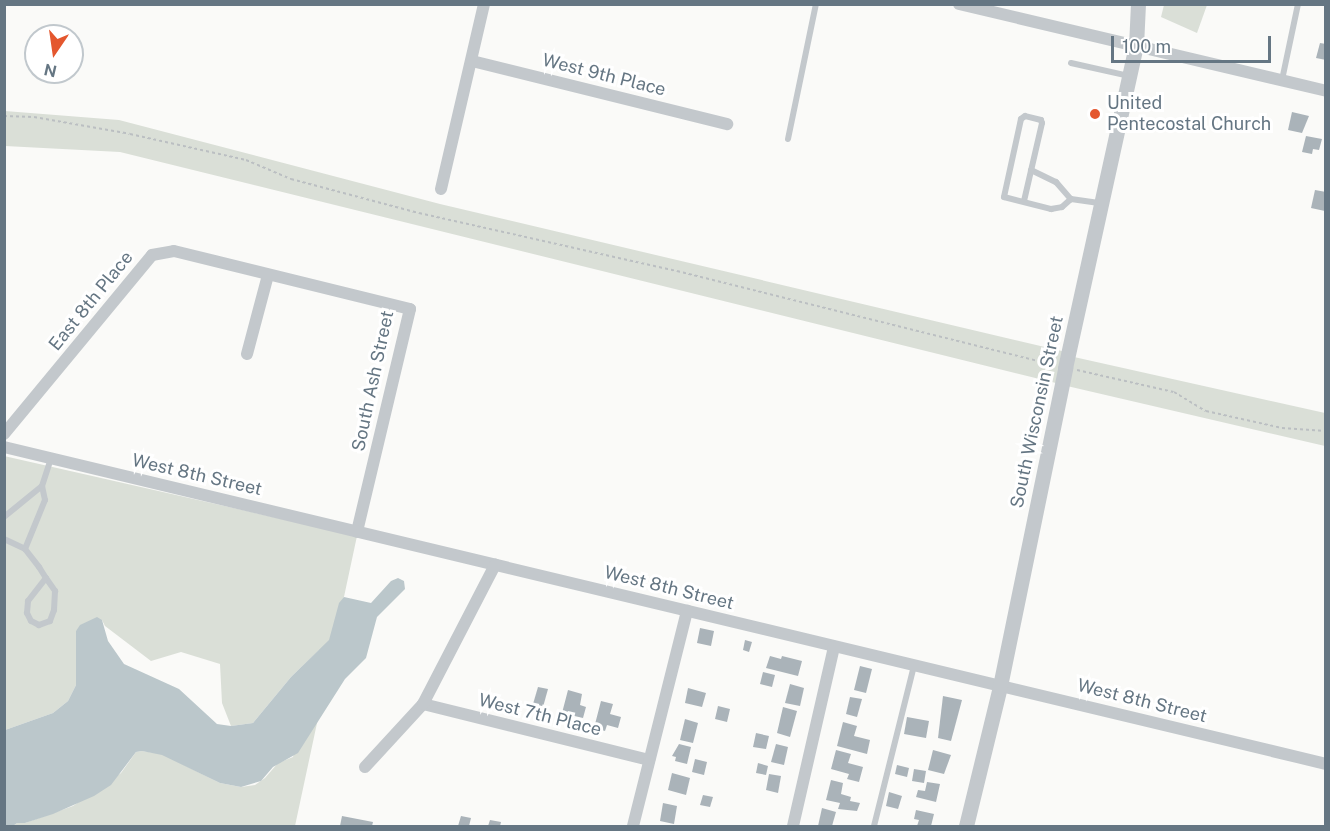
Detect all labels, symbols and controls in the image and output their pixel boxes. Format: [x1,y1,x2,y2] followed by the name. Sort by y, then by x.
[24,24,84,84] north arrow
[1114,24,1274,62] scale bar
[1122,36,1171,57] text: 100 m
[540,49,668,101] street label: West 9th Place
[42,59,59,81] text: N
[1107,93,1271,136] place label: United Pentecostal Church
[1088,107,1102,121] marker: United Pentecostal Church
[44,247,138,355] street label: East 8th Place
[348,309,398,453] street label: South Ash Street
[1006,314,1068,510] street label: South Wisconsin Street
[130,450,264,500] street label: West 8th Street
[602,561,736,615] street label: West 8th Street
[1075,674,1209,728] street label: West 8th Street
[476,689,604,741] street label: West 7th Place

